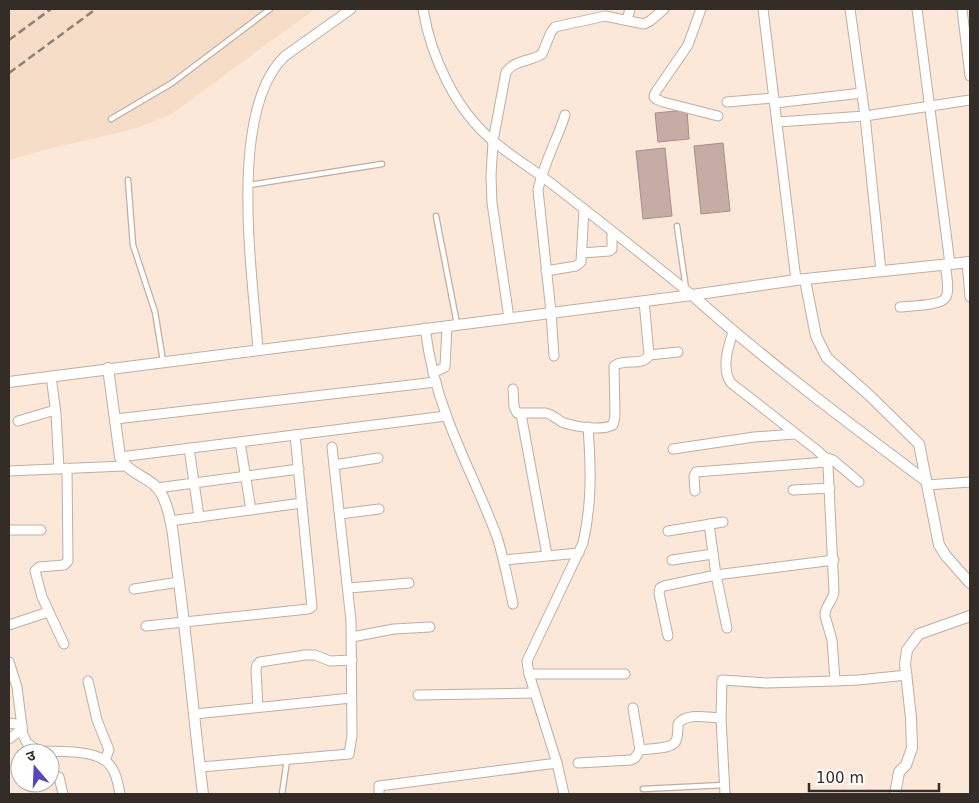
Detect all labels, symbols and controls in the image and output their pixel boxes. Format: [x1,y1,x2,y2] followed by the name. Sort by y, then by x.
[10,743,60,793] north arrow
[24,747,38,765] text: उ
[809,760,939,792] scale bar
[816,769,864,787] text: 100 m

